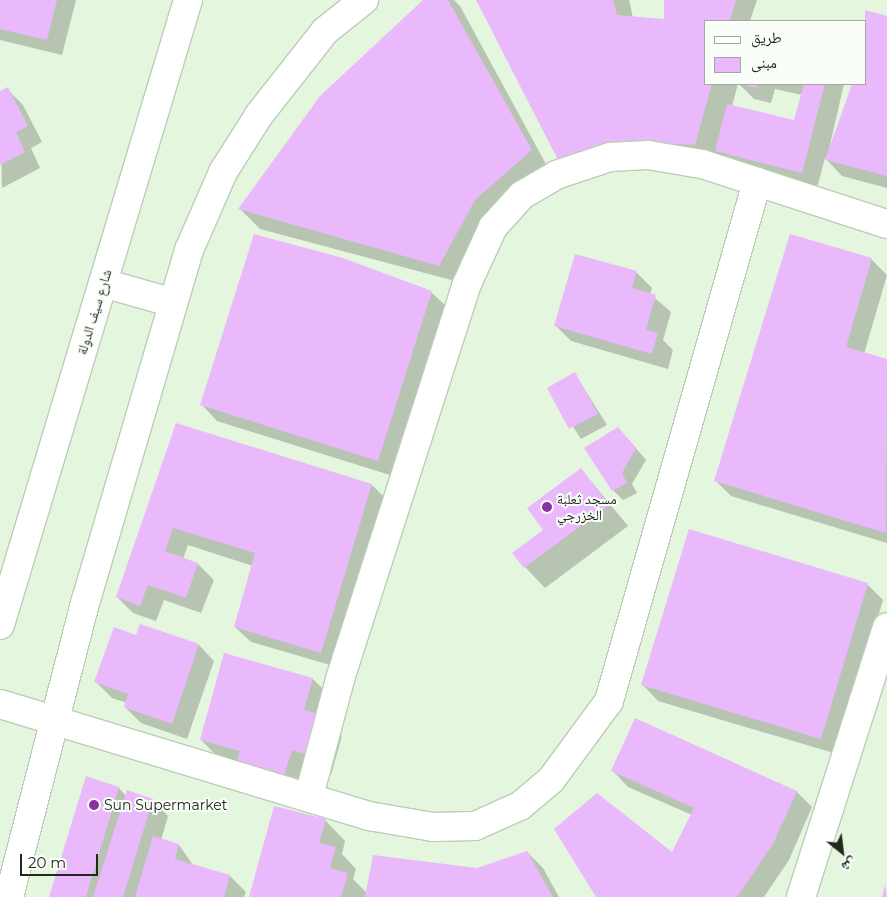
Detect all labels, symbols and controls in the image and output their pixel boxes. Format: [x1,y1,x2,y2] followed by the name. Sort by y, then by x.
[704,20,867,85] legend
[751,28,782,47] text: طريق
[751,53,777,72] text: مبنى
[73,267,115,357] street label: شارع سيف الدولة
[557,491,617,524] place label: مسجد ثعلبة الخزرجي
[541,501,553,513] marker: مسجد ثعلبة الخزرجي
[104,797,227,813] place label: Sun Supermarket
[88,799,100,811] marker: Sun Supermarket
[817,827,867,877] north arrow
[22,844,100,876] scale bar
[28,853,66,872] text: 20 m
[838,854,860,877] text: ش

